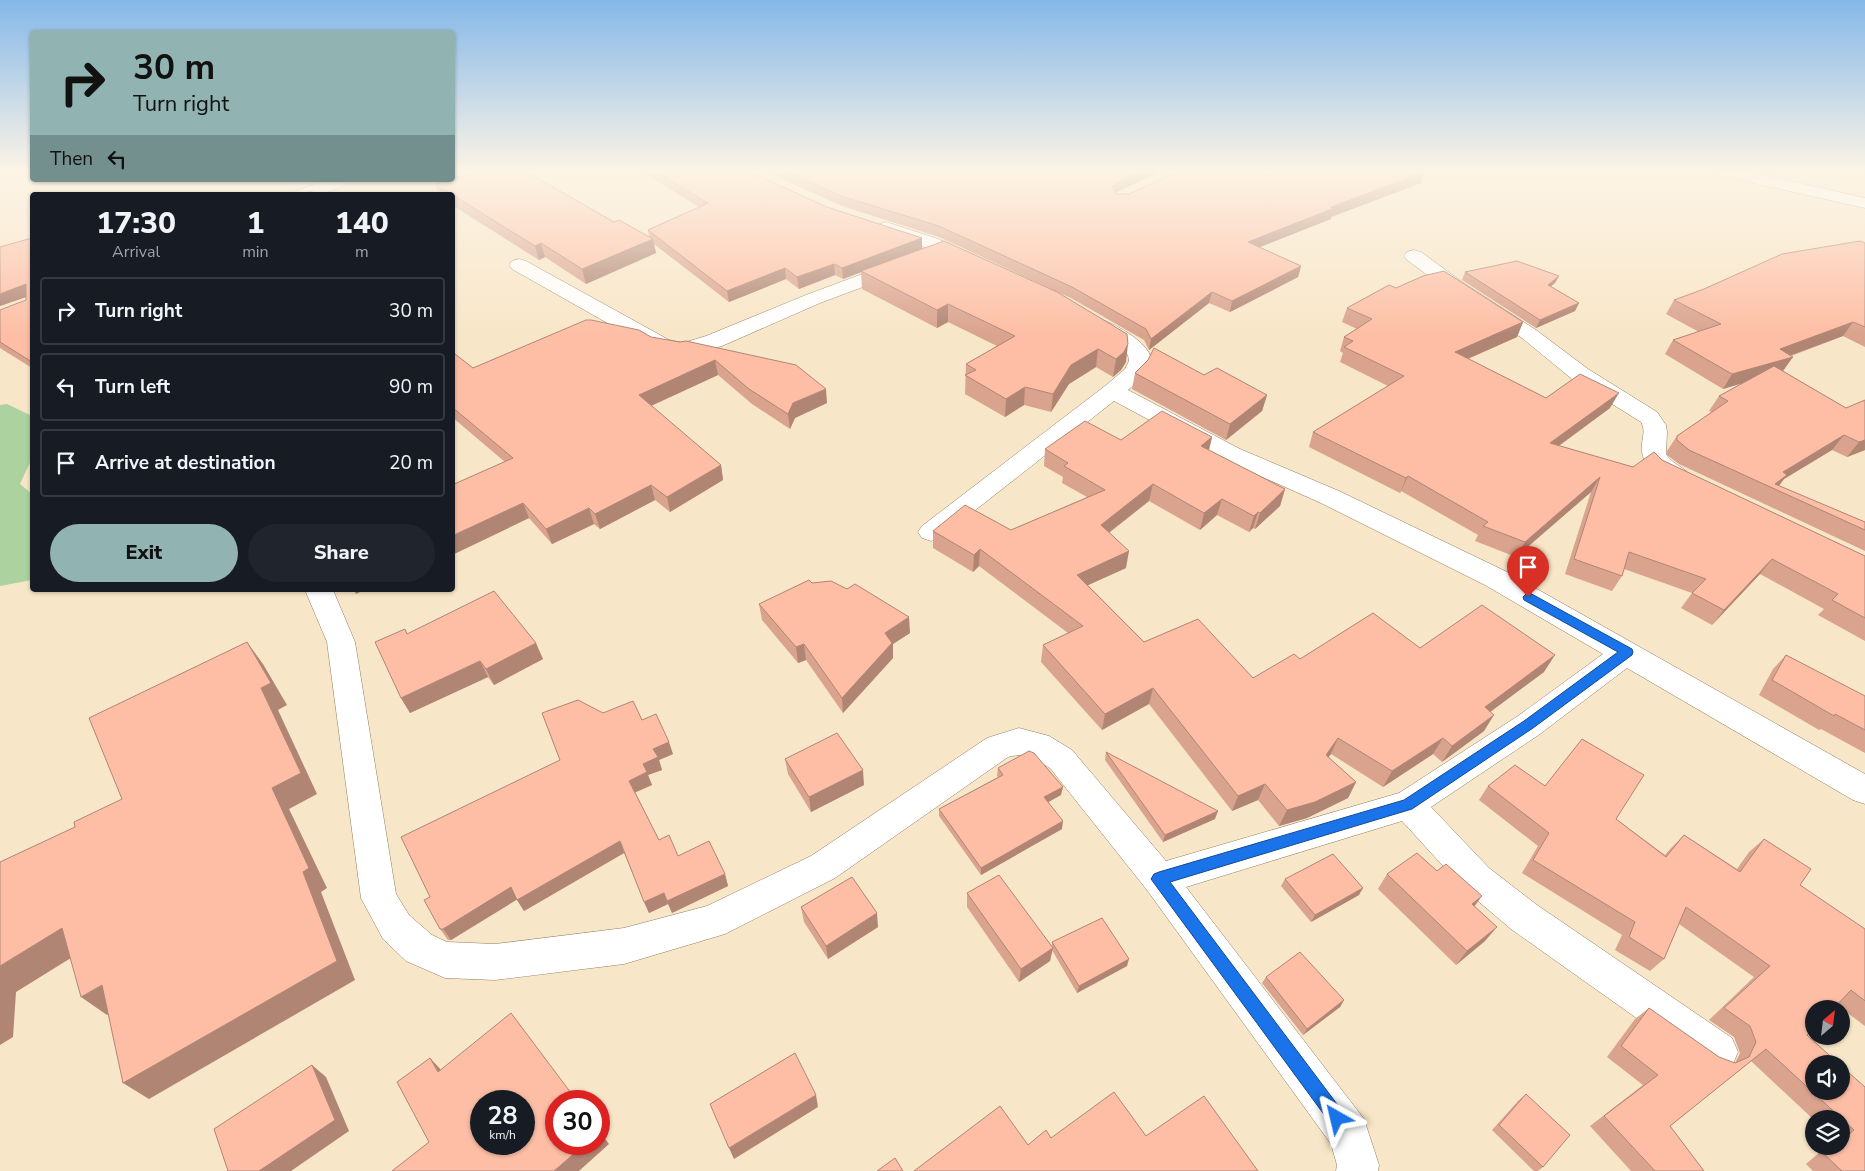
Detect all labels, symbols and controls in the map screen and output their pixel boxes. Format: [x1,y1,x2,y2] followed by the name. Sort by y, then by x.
[133,44,215,91] text: 30 m
[50,50,115,115] icon: right
[133,89,229,119] text: Turn right
[103,145,131,173] icon: left
[50,146,93,172] text: Then
[96,203,176,244] text: 17:30
[246,203,264,244] text: 1
[335,203,389,244] text: 140
[112,241,160,263] text: Arrival
[242,241,269,263] text: min
[355,241,369,263] text: m
[52,297,80,325] icon: right
[95,298,182,324] text: Turn right
[389,298,433,324] text: 30 m
[52,373,80,401] icon: left
[95,374,170,400] text: Turn left
[389,374,433,400] text: 90 m
[52,449,80,477] icon: arrive
[95,450,276,476] text: Arrive at destination
[389,450,433,476] text: 20 m
[50,524,238,582] button: Exit
[248,524,435,582] button: Share
[1507,546,1549,597] pin
[1514,553,1542,581] icon: arrive
[1805,1000,1850,1045] north arrow
[1805,1000,1850,1155] map controls
[1805,1055,1850,1100] button: sound
[545,1090,610,1155] speed limit sign: 30
[1310,1091,1362,1143] position arrow
[487,1099,518,1133] text: 28
[1805,1110,1850,1155] button: layers
[489,1127,516,1143] text: km/h

